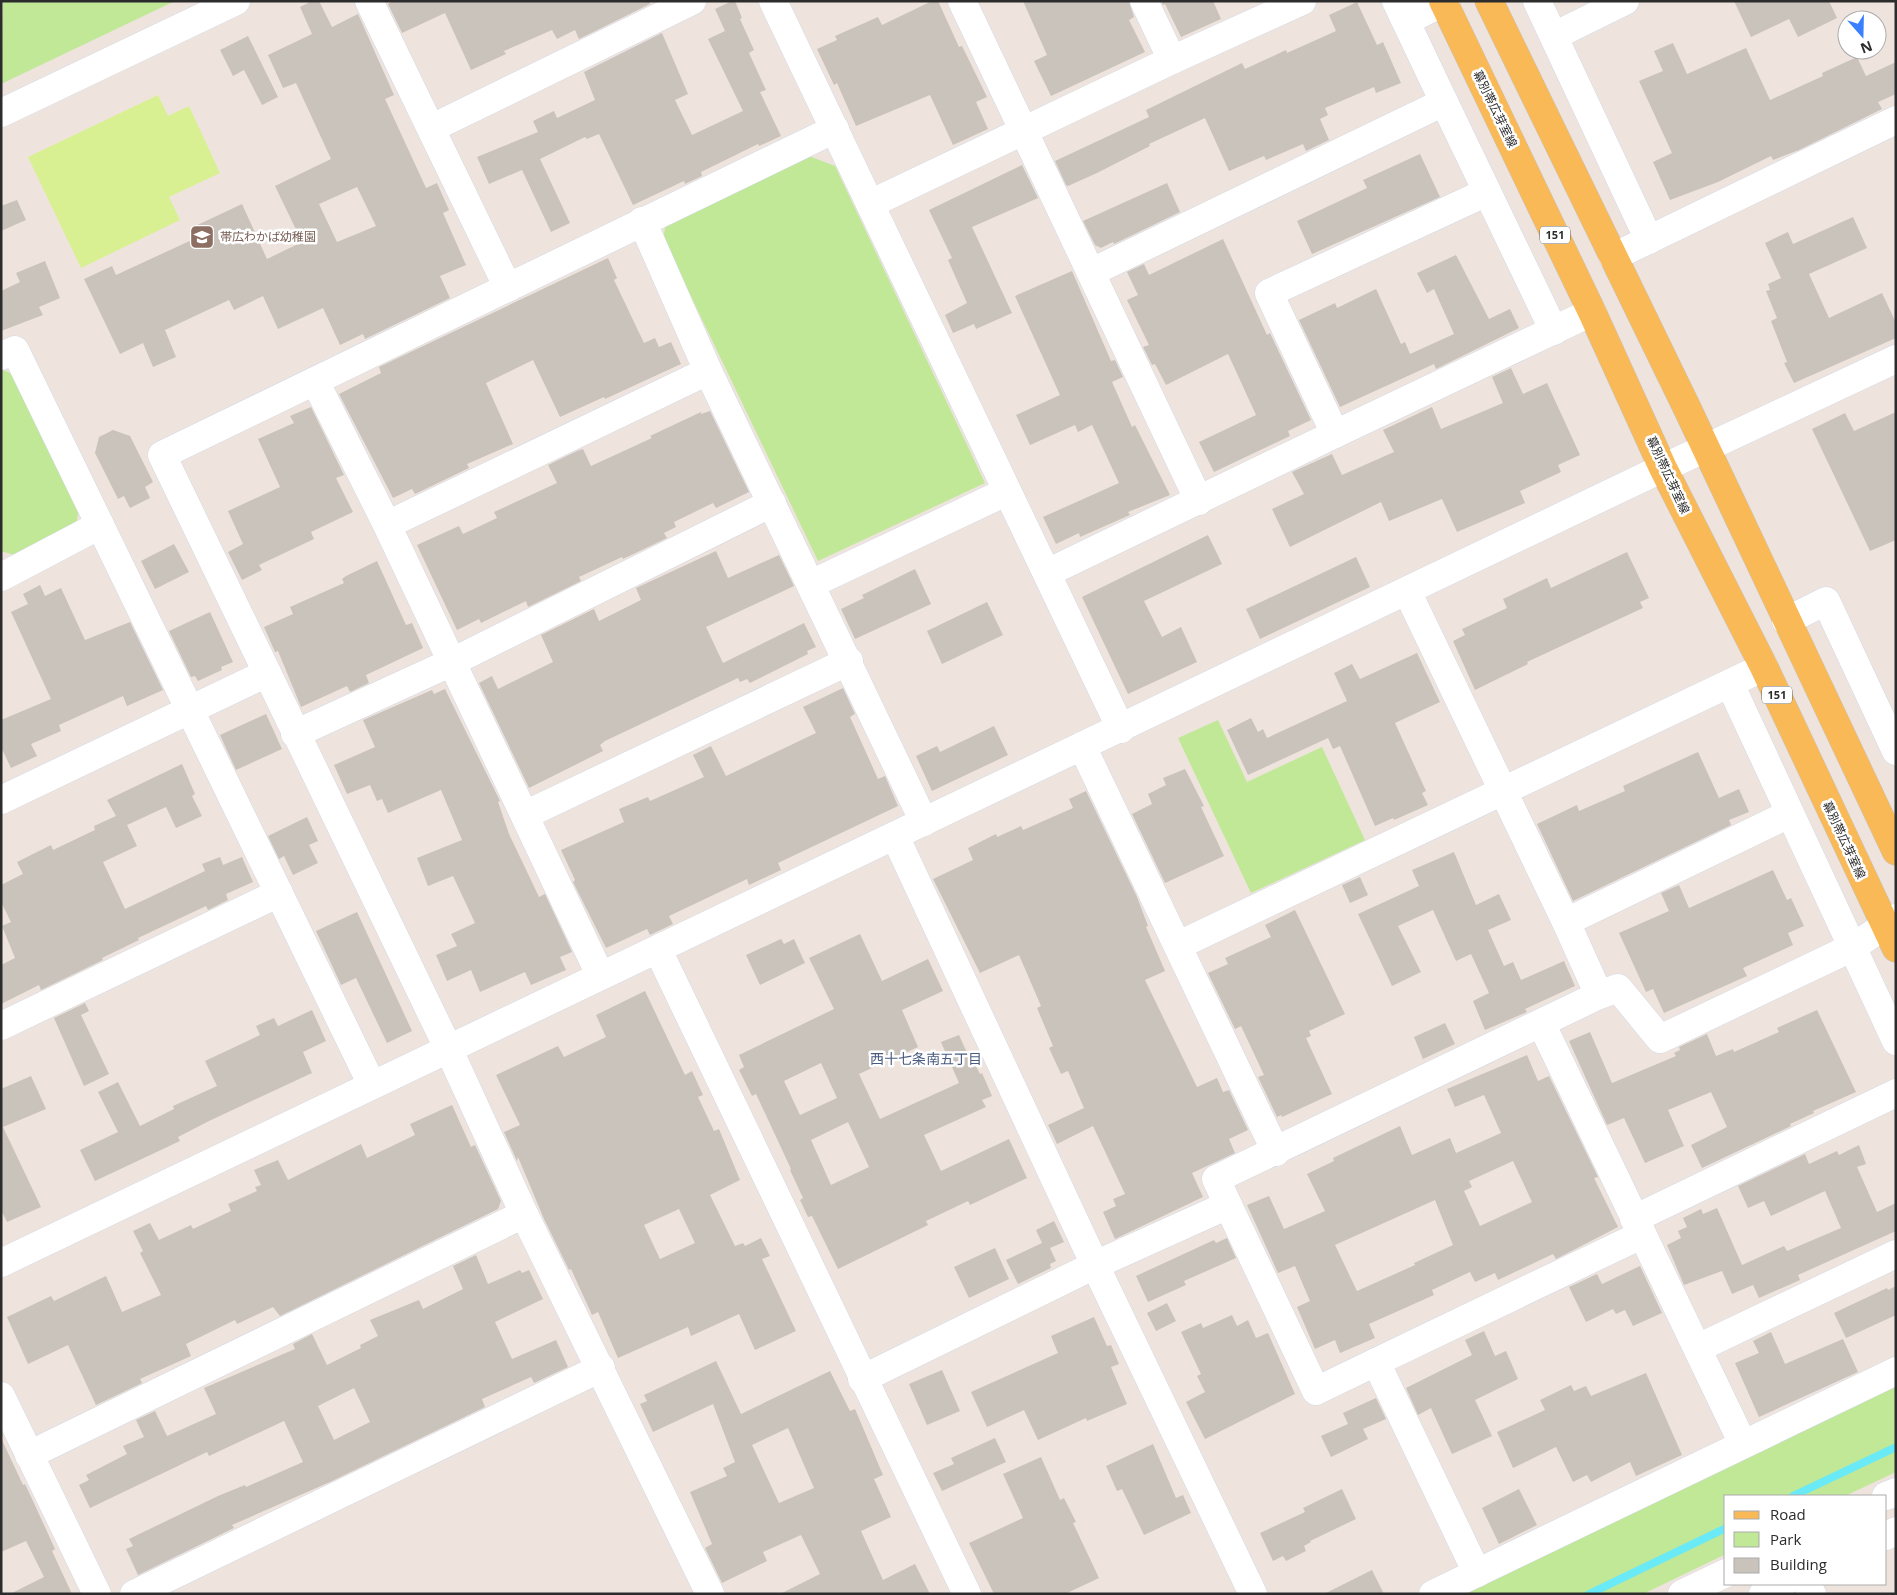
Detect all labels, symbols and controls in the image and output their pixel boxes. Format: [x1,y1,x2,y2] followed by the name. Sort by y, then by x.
[1837,10,1887,60] north arrow
[1858,37,1875,59] text: N
[1469,67,1522,150] street label: 幕別帯広芽室線
[189,224,215,250] school or university icon: 帯広わかば幼稚園
[1540,226,1570,244] road number: 151
[220,228,316,245] place label: 帯広わかば幼稚園
[1643,433,1694,516] street label: 幕別帯広芽室線
[1762,686,1792,704] road number: 151
[1819,798,1870,881] street label: 幕別帯広芽室線
[870,1049,982,1068] district label: 西十七条南五丁目
[1724,1495,1887,1585] legend
[1770,1504,1806,1524] text: Road
[1770,1529,1801,1549] text: Park
[1770,1554,1827,1574] text: Building

